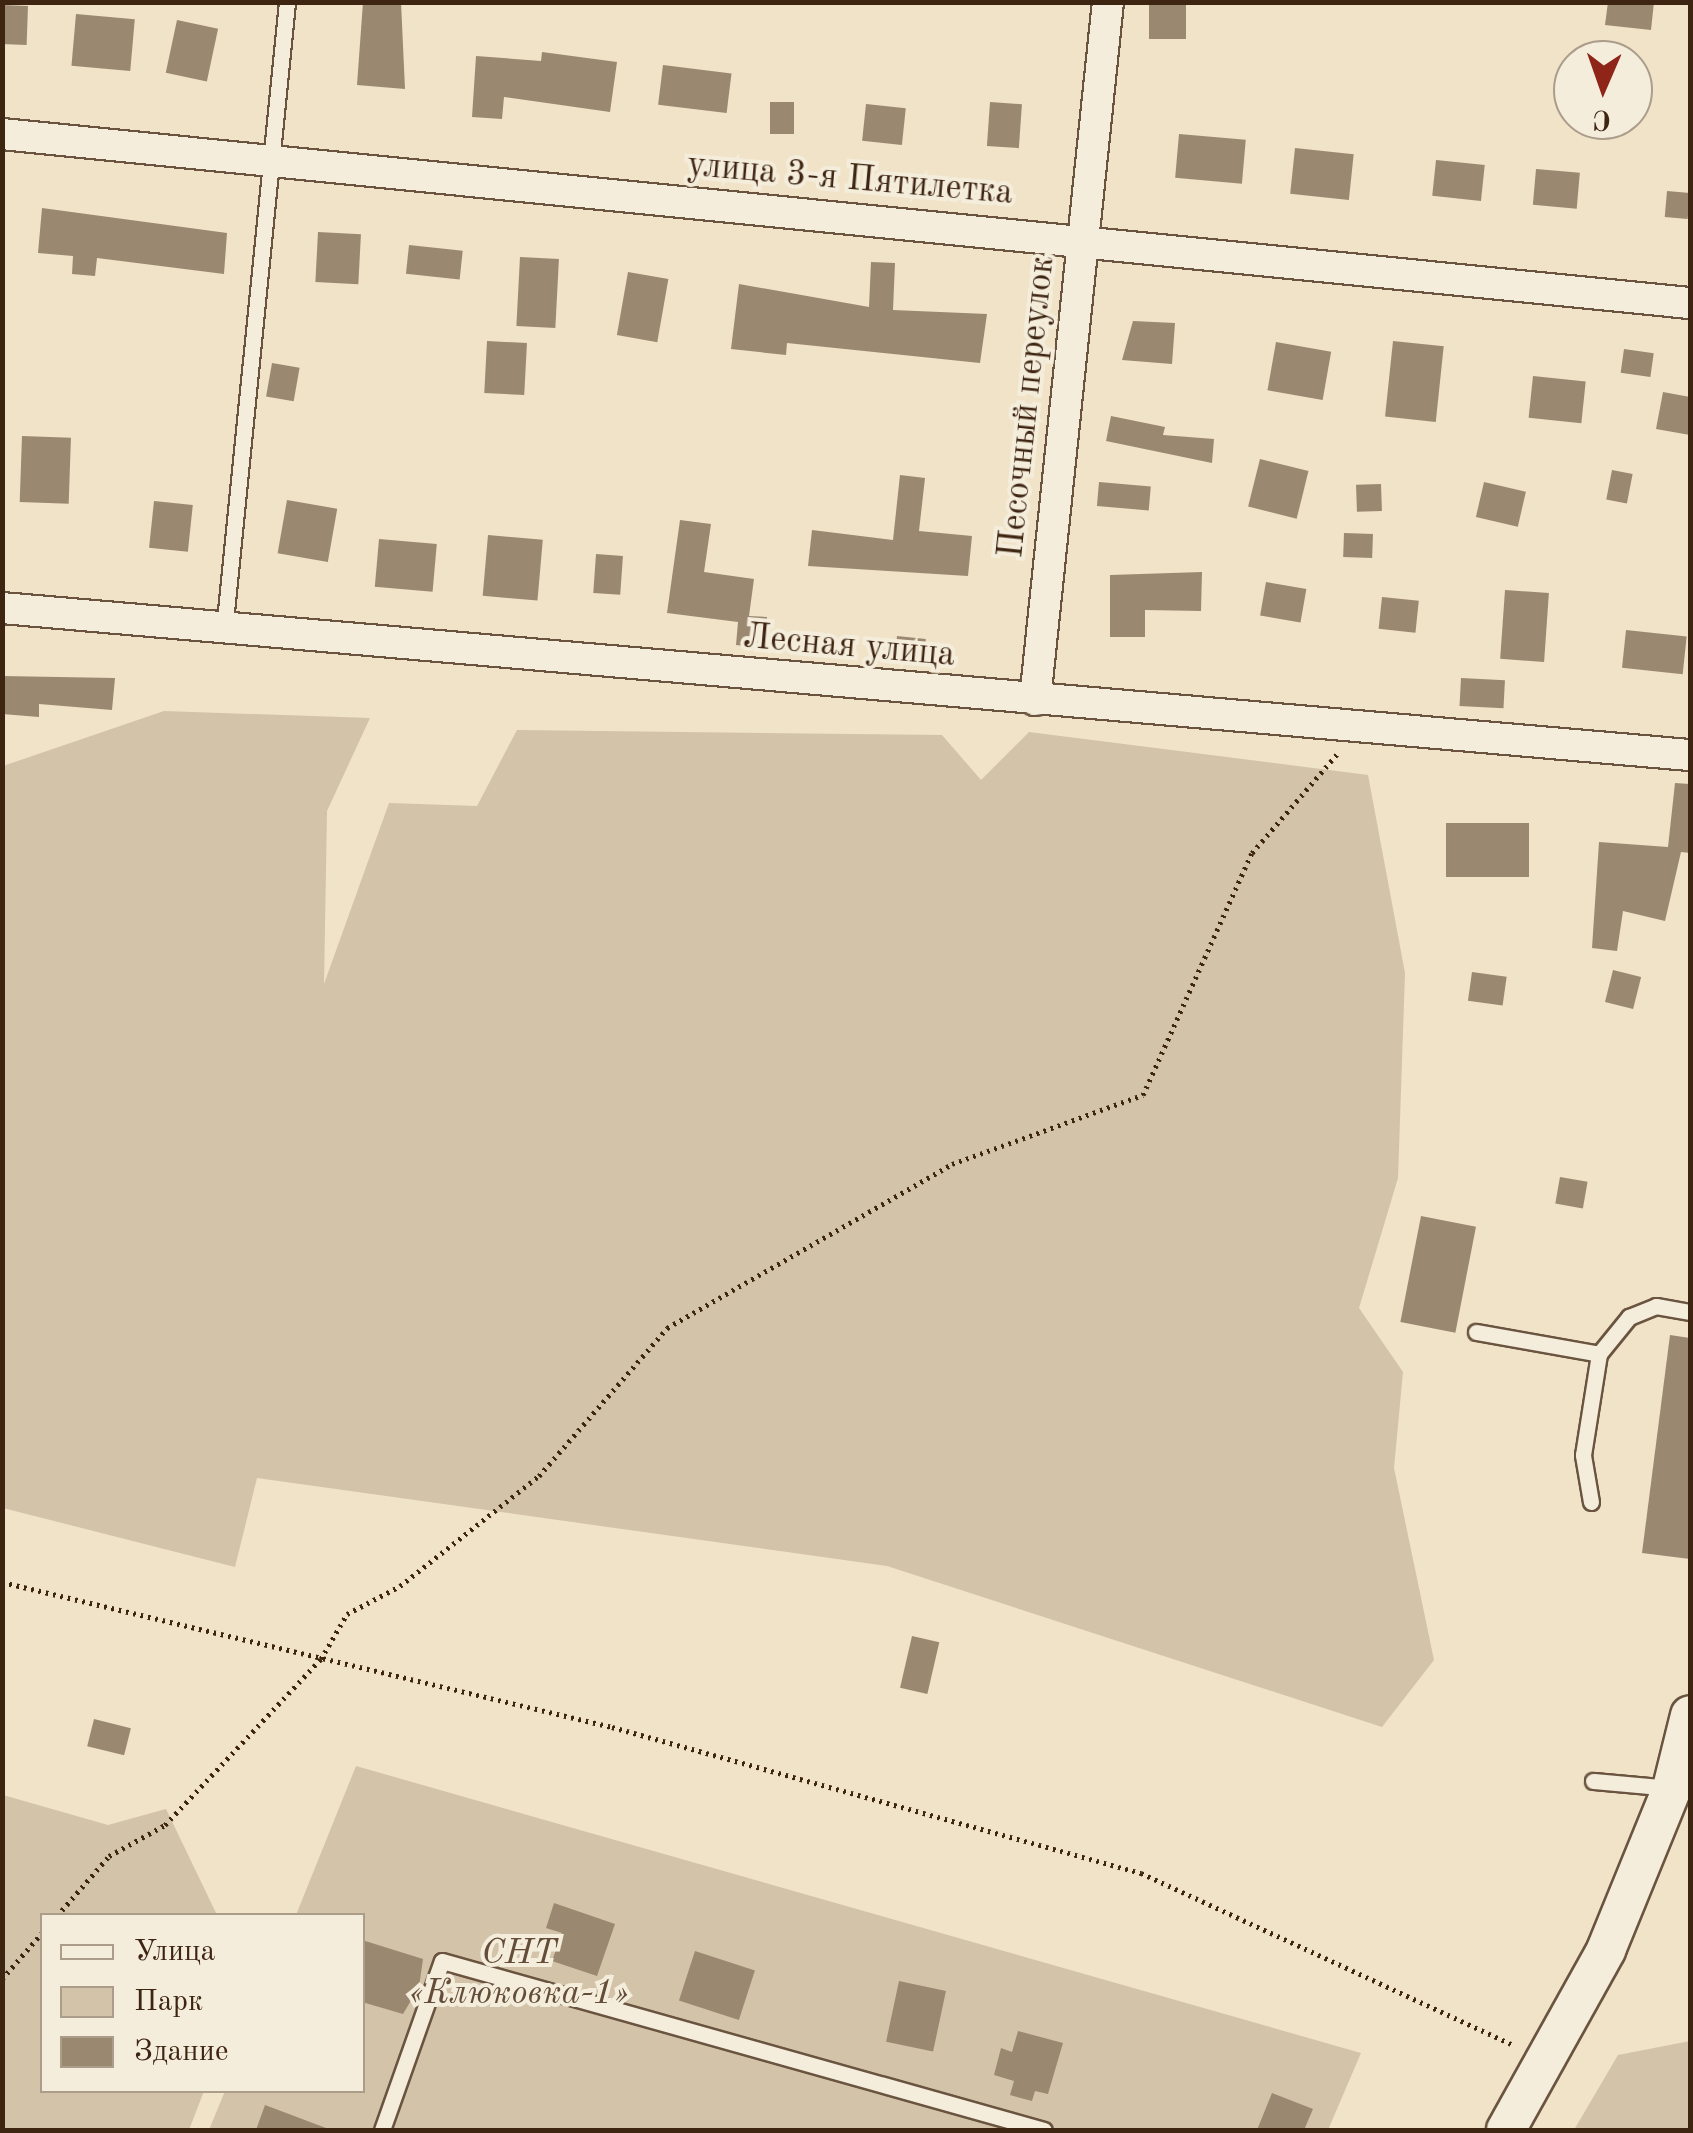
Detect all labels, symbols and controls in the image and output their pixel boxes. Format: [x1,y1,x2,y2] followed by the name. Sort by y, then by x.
[1553,40,1653,140] north arrow
[1592,104,1612,132] text: С
[685,145,1015,215] street label: улица 3-я Пятилетка
[991,254,1065,560] street label: Песочный переулок
[741,617,957,677] street label: Лесная улица
[40,1913,365,2093] legend
[409,1933,629,2015] park label: СНТ «Клюковка-1»
[134,1937,215,1967] text: Улица
[134,1987,203,2017] text: Парк
[134,2037,229,2067] text: Здание

